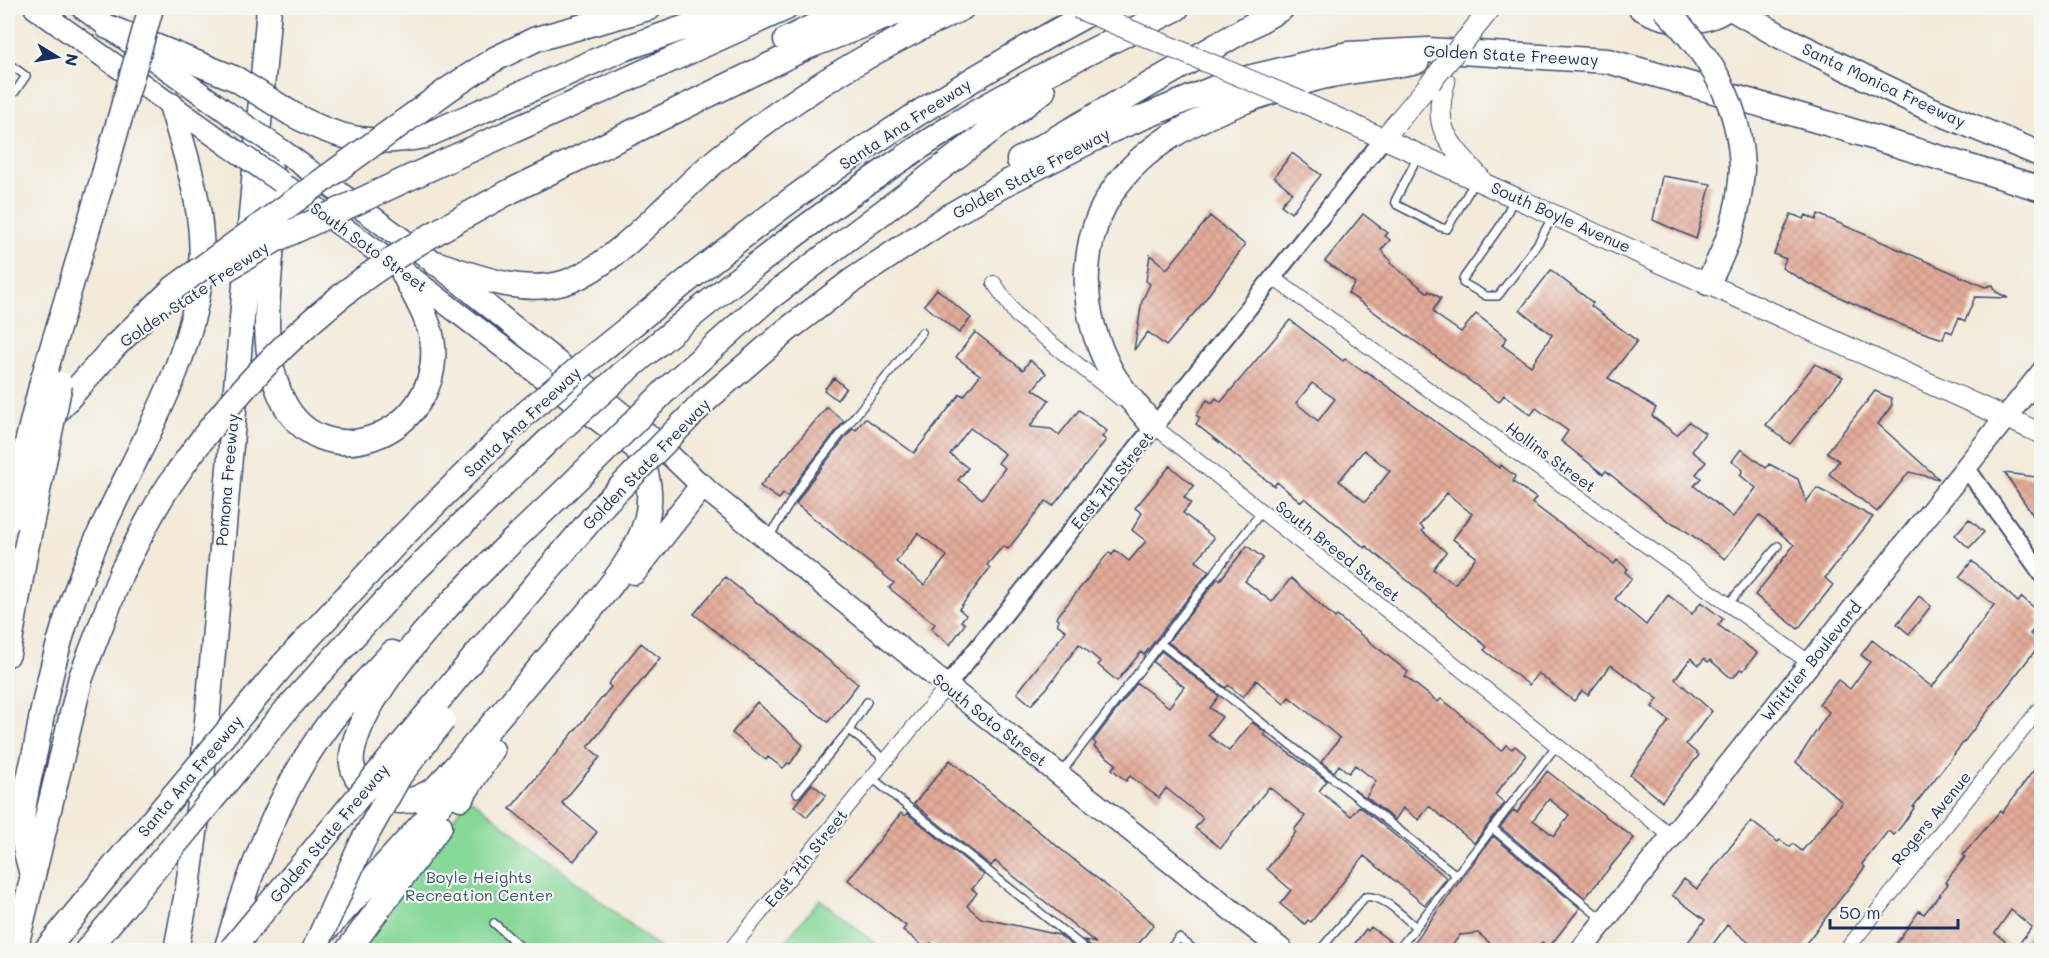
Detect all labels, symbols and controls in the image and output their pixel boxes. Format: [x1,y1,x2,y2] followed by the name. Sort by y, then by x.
[27,27,87,87] north arrow
[1799,37,1969,132] street label: Santa Monica Freeway
[1423,39,1599,70] street label: Golden State Freeway
[61,52,84,68] text: N
[835,73,974,174] street label: Santa Ana Freeway
[949,122,1113,223] street label: Golden State Freeway
[1488,176,1634,257] street label: South Boyle Avenue
[307,197,432,296] street label: South Soto Street
[115,236,272,351] street label: Golden State Freeway
[459,362,585,481] street label: Santa Ana Freeway
[577,393,714,534] street label: Golden State Freeway
[210,413,243,547] street label: Pomona Freeway
[1502,417,1601,496] street label: Hollins Street
[1066,426,1158,533] street label: East 7th Street
[1272,495,1405,606] street label: South Breed Street
[1756,596,1866,725] street label: Whittier Boulevard
[929,668,1052,771] street label: South Soto Street
[133,711,247,841] street label: Santa Ana Freeway
[264,759,393,906] street label: Golden State Freeway
[1886,766,1975,869] street label: Rogers Avenue
[760,804,852,911] street label: East 7th Street
[405,866,553,905] park label: Boyle Heights Recreation Center
[1830,892,1958,930] scale bar
[1839,900,1881,924] text: 50 m

